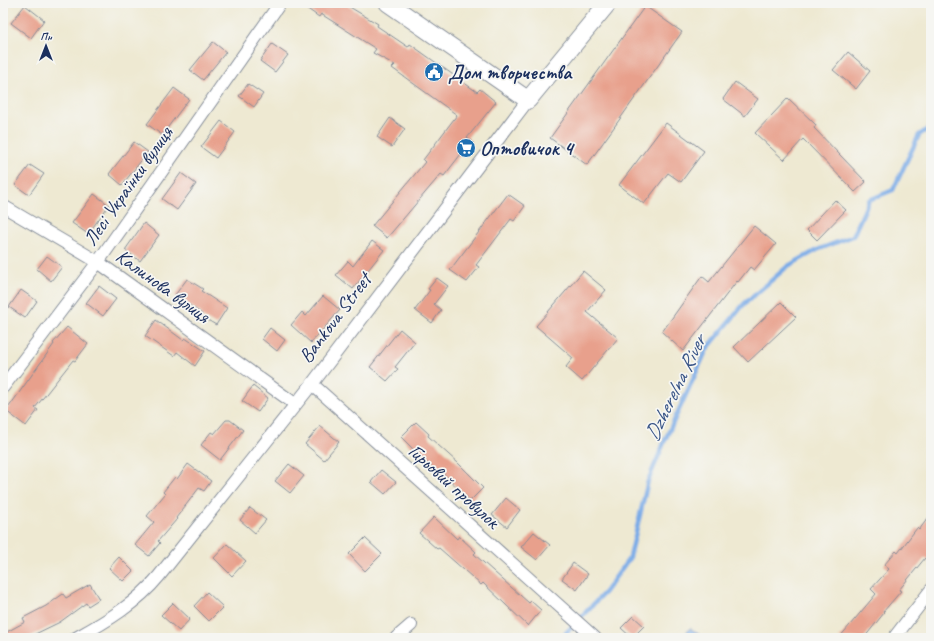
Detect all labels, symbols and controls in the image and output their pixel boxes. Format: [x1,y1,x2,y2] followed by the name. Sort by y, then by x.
[26,26,66,66] north arrow
[40,29,53,43] text: Пн
[448,60,573,85] place label: Дом творчества
[423,61,445,83] public building icon: Дом творчества
[78,121,179,250] street label: Лесі Українки вулиця
[480,136,576,161] place label: Оптовичок 4
[455,137,477,159] supermarket icon: Оптовичок 4
[111,243,216,329] street label: Калинова вулиця
[293,266,379,368] street label: Bankova Street
[638,327,713,445] water label: Dzherelna River
[403,438,506,535] street label: Гирьовий провулок

